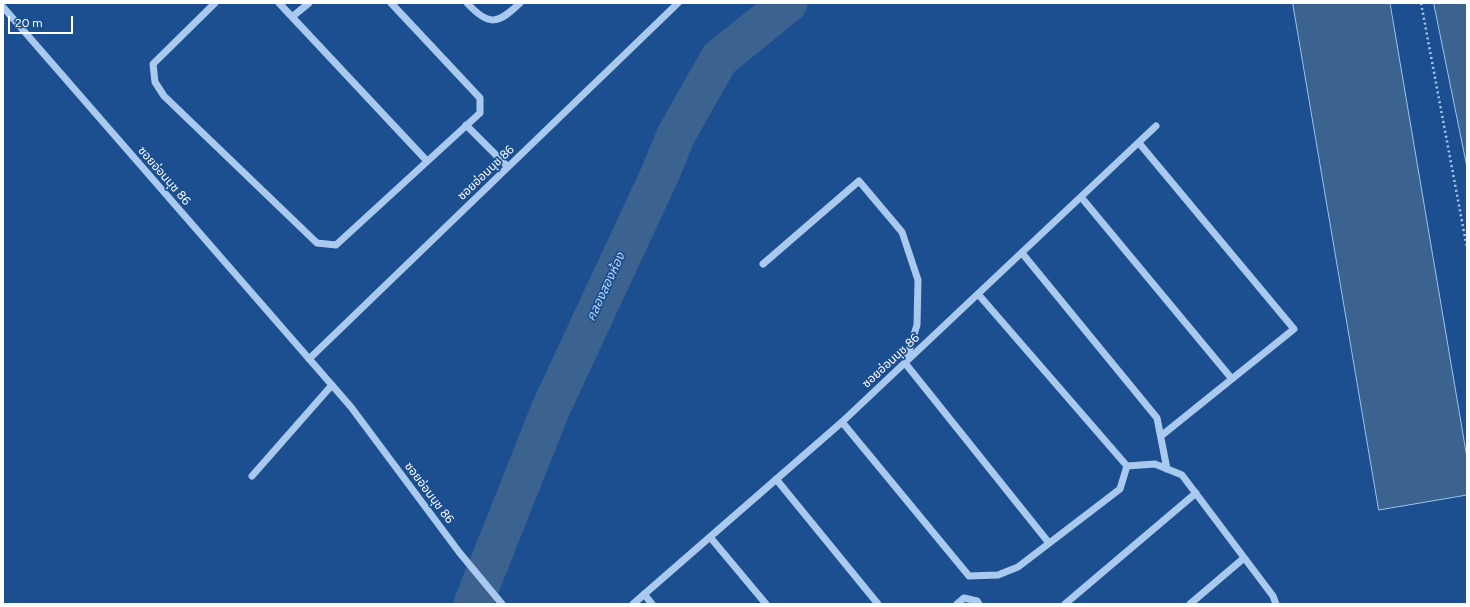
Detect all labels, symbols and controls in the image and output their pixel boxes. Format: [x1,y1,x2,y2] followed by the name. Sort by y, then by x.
[10,8,75,34] scale bar
[15,16,43,30] text: 20 m
[455,143,517,203] street label: ซอยอ่อนนุช 86
[135,144,193,208] street label: ซอยอ่อนนุช 86
[583,250,629,324] water label: คลองสองห้อง
[859,331,923,391] street label: ซอยอ่อนนุช 86
[401,460,457,526] street label: ซอยอ่อนนุช 86

